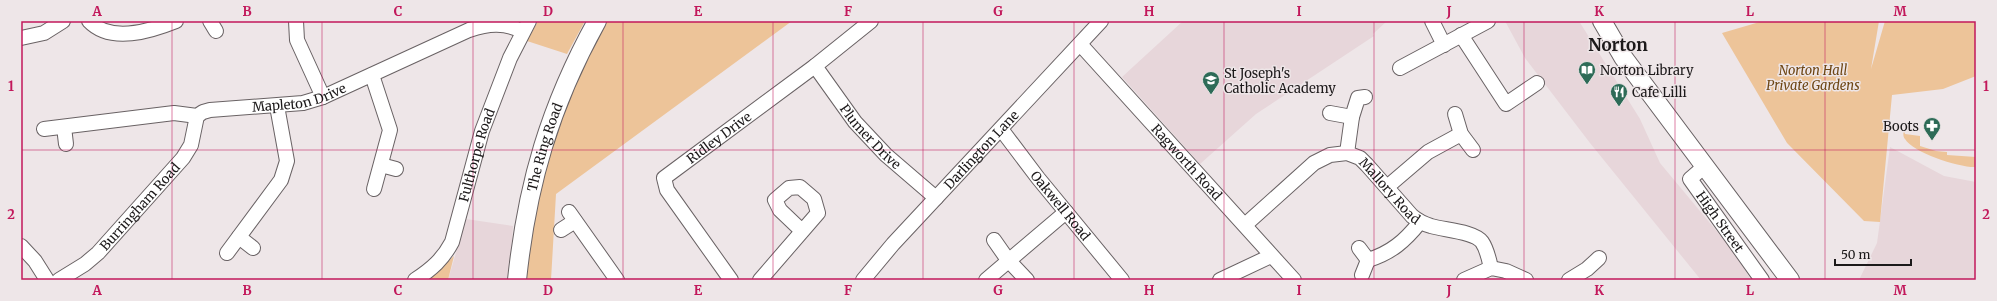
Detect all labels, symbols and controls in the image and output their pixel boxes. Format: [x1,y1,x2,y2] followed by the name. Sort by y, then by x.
[91,3,102,20] text: A
[242,3,252,20] text: B
[394,3,403,20] text: C
[543,3,553,20] text: D
[694,3,703,20] text: E
[844,3,852,20] text: F
[993,3,1003,20] text: G
[1144,3,1155,20] text: H
[1296,3,1302,20] text: I
[1445,3,1452,20] text: J
[1594,3,1604,20] text: K
[1746,3,1755,20] text: L
[1893,3,1907,20] text: M
[1588,34,1648,56] district label: Norton
[1577,60,1597,85] library icon: Norton Library
[1600,62,1694,79] place label: Norton Library
[1766,62,1860,94] park label: Norton Hall Private Gardens
[1224,65,1336,97] place label: St Joseph's Catholic Academy
[1201,70,1221,95] school or university icon: St Joseph's Catholic Academy
[8,78,14,95] text: 1
[1983,78,1989,95] text: 1
[251,79,349,116] street label: Mapleton Drive
[1609,82,1629,107] restaurant icon: Cafe Lilli
[1632,84,1687,101] place label: Cafe Lilli
[523,100,567,193] street label: The Ring Road
[836,101,904,173] street label: Plumer Drive
[455,106,499,204] street label: Fulthorpe Road
[940,107,1023,193] street label: Darlington Lane
[683,108,755,167] street label: Ridley Drive
[1922,116,1942,141] pharmacy icon: Boots
[1883,118,1919,135] place label: Boots
[1148,121,1225,204] street label: Ragworth Road
[1355,154,1424,228] street label: Mallory Road
[96,159,184,254] street label: Burringham Road
[1027,168,1094,244] street label: Oakwell Road
[1692,188,1747,256] street label: High Street
[7,206,15,223] text: 2
[1982,206,1990,223] text: 2
[1835,241,1911,267] scale bar
[1841,247,1870,262] text: 50 m
[91,282,102,299] text: A
[242,282,252,299] text: B
[394,282,403,299] text: C
[543,282,553,299] text: D
[694,282,703,299] text: E
[844,282,852,299] text: F
[993,282,1003,299] text: G
[1144,282,1155,299] text: H
[1296,282,1302,299] text: I
[1445,282,1452,299] text: J
[1594,282,1604,299] text: K
[1746,282,1755,299] text: L
[1893,282,1907,299] text: M

